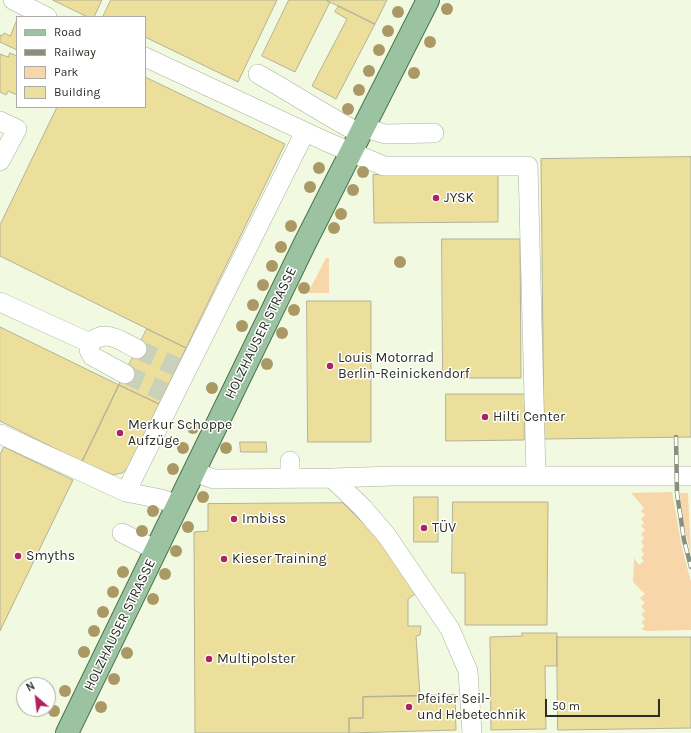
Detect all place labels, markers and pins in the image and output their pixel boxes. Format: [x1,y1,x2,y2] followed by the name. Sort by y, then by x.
[444,190,474,206] place label: JYSK
[431,193,441,203] marker: JYSK
[338,350,469,382] place label: Louis Motorrad Berlin-Reinickendorf
[325,361,335,371] marker: Louis Motorrad Berlin-Reinickendorf
[493,409,565,425] place label: Hilti Center
[480,412,490,422] marker: Hilti Center
[128,417,232,450] place label: Merkur Schoppe Aufzüge
[115,428,125,438] marker: Merkur Schoppe Aufzüge
[242,511,286,527] place label: Imbiss
[229,514,239,524] marker: Imbiss
[432,520,456,536] place label: TÜV
[419,523,429,533] marker: TÜV
[26,548,75,564] place label: Smyths
[13,551,23,561] marker: Smyths
[232,551,327,567] place label: Kieser Training
[219,554,229,564] marker: Kieser Training
[217,651,295,667] place label: Multipolster
[204,654,214,664] marker: Multipolster
[417,691,526,724] place label: Pfeifer Seil- und Hebetechnik
[404,702,414,712] marker: Pfeifer Seil- und Hebetechnik

